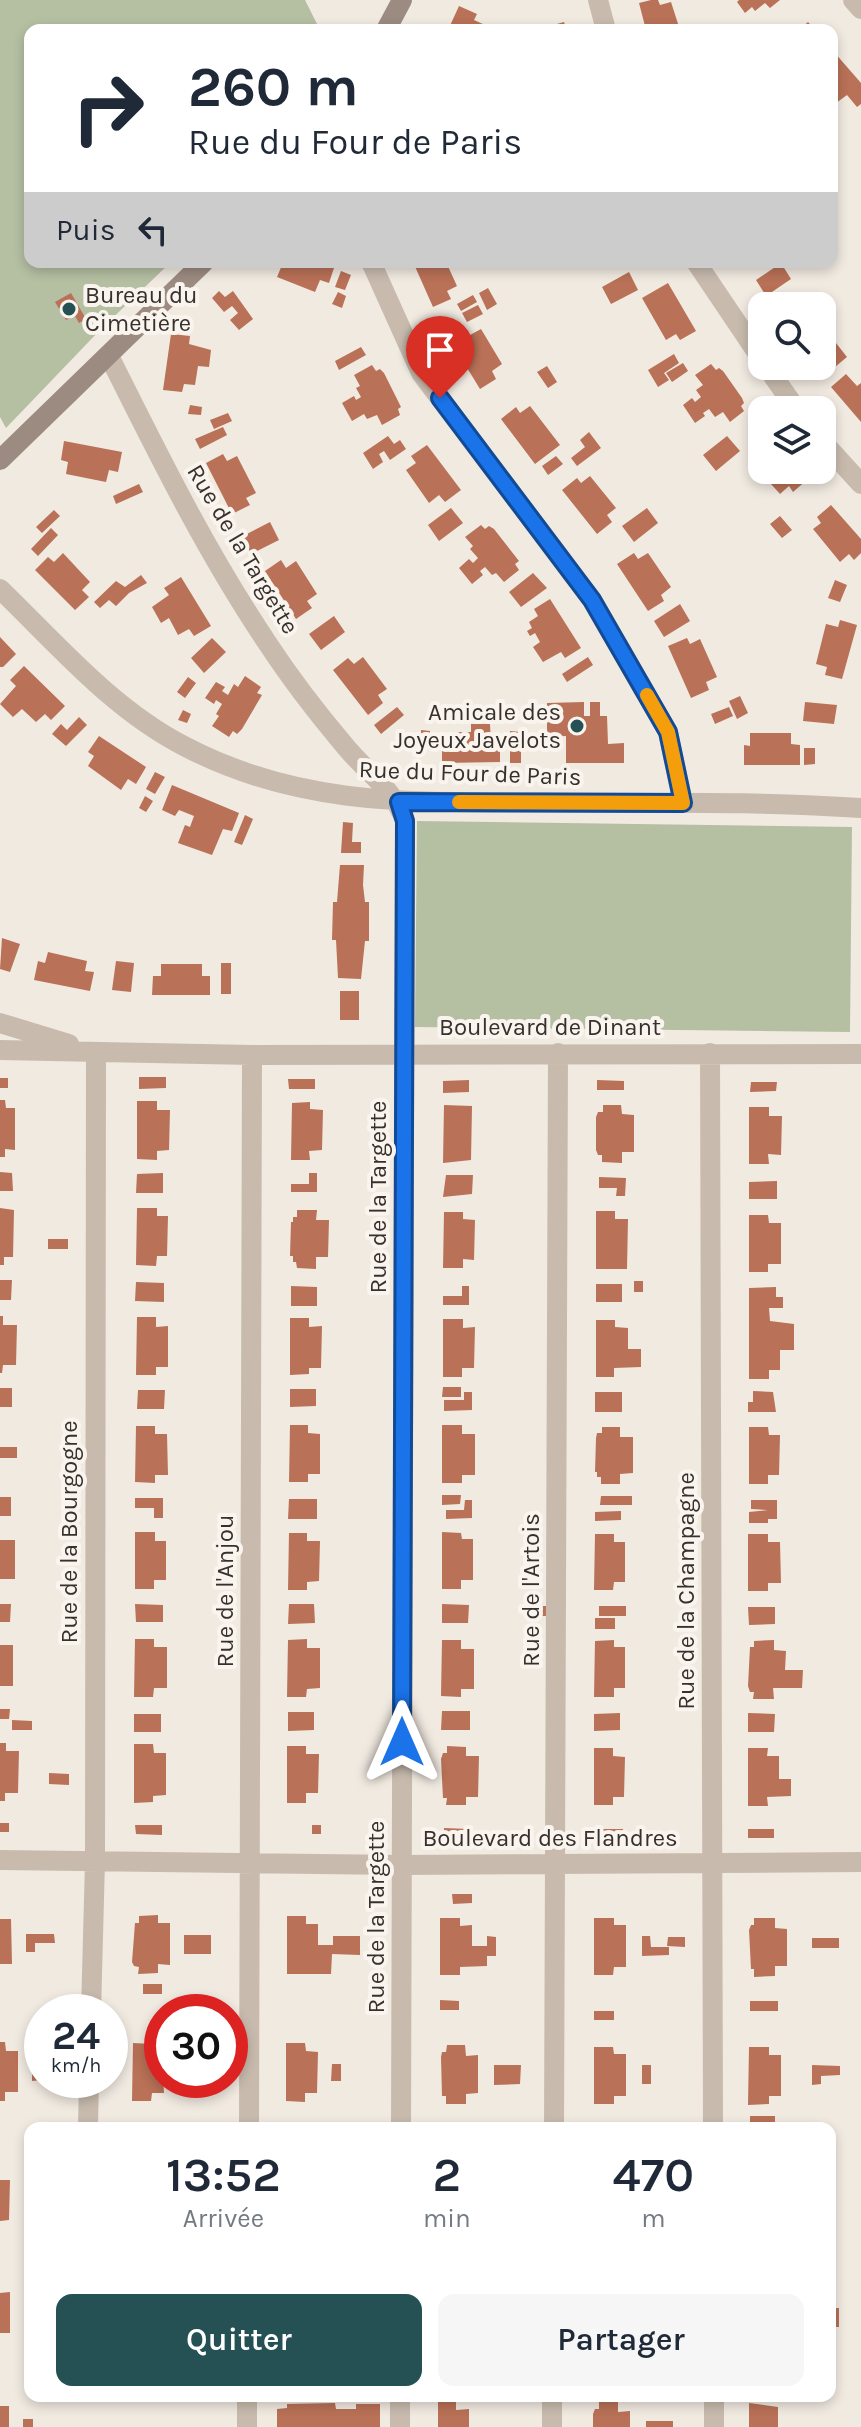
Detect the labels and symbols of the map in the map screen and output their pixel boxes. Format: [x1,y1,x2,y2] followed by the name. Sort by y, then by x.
[85,281,198,337] place label: Bureau du Cimetière
[60,300,78,318] marker: Bureau du Cimetière
[406,316,474,398] pin
[181,459,305,639] street label: Rue de la Targette
[393,698,561,754] place label: Amicale des Joyeux Javelots
[568,717,586,735] marker: Amicale des Joyeux Javelots
[358,755,582,791] street label: Rue du Four de Paris
[439,1013,661,1041] street label: Boulevard de Dinant
[364,1101,392,1293] street label: Rue de la Targette
[55,1420,83,1644] street label: Rue de la Bourgogne
[672,1472,700,1710] street label: Rue de la Champagne
[517,1513,545,1667] street label: Rue de l'Artois
[211,1515,239,1667] street label: Rue de l'Anjou
[360,1700,444,1784] position arrow
[362,1821,390,2013] street label: Rue de la Targette
[422,1824,678,1852] street label: Boulevard des Flandres
[144,1994,248,2098] speed limit sign: 30

